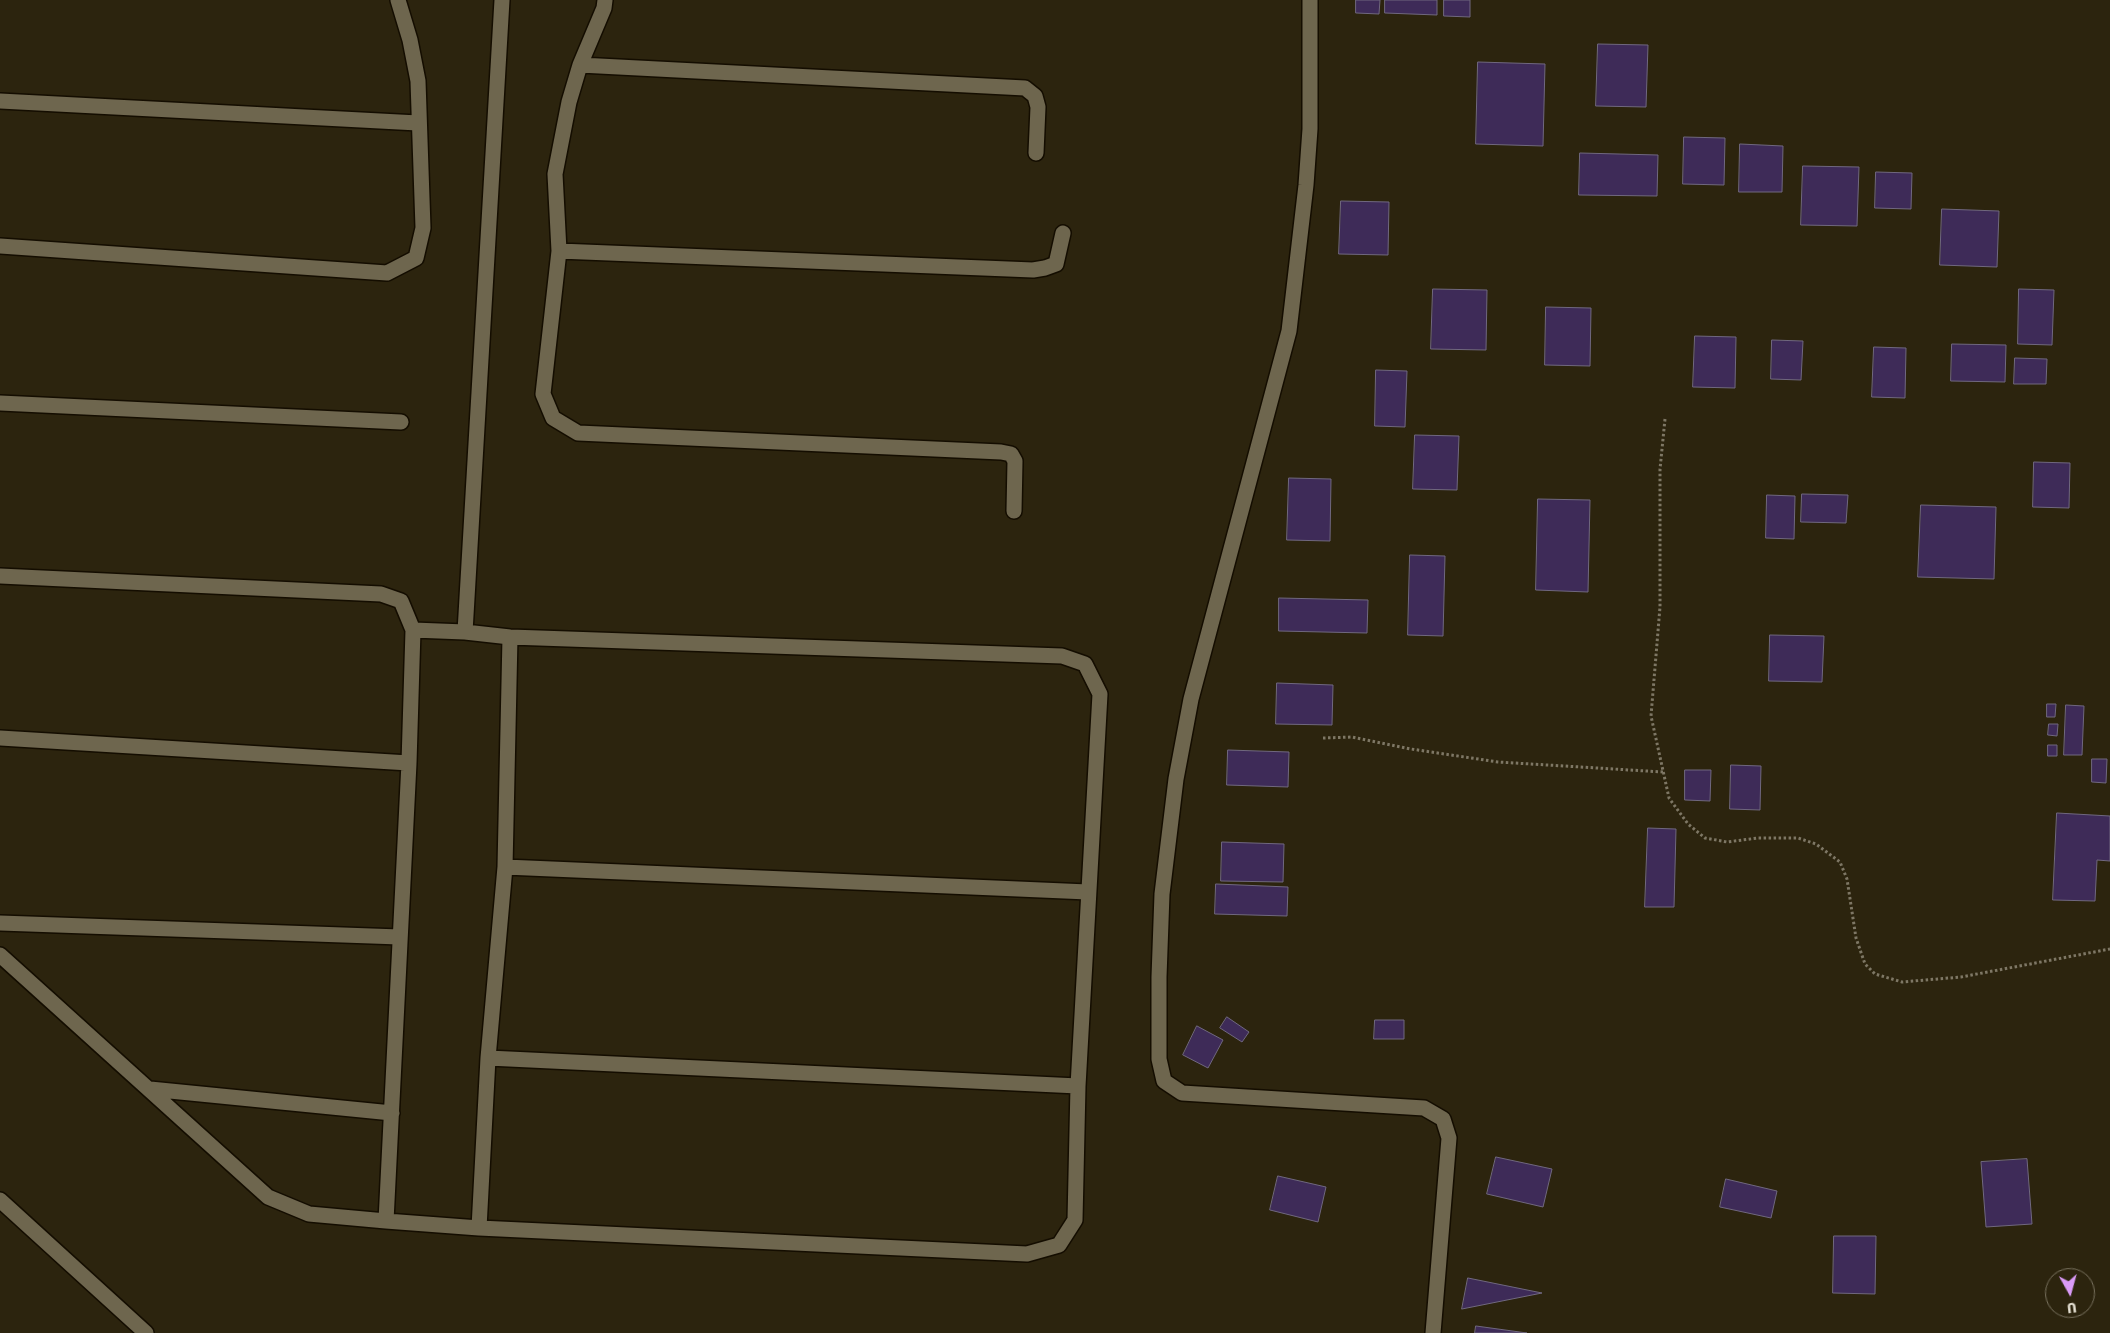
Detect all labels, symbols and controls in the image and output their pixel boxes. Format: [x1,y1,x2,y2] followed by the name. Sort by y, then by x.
[2045,1268,2095,1318] north arrow
[2066,1298,2077,1316] text: U

